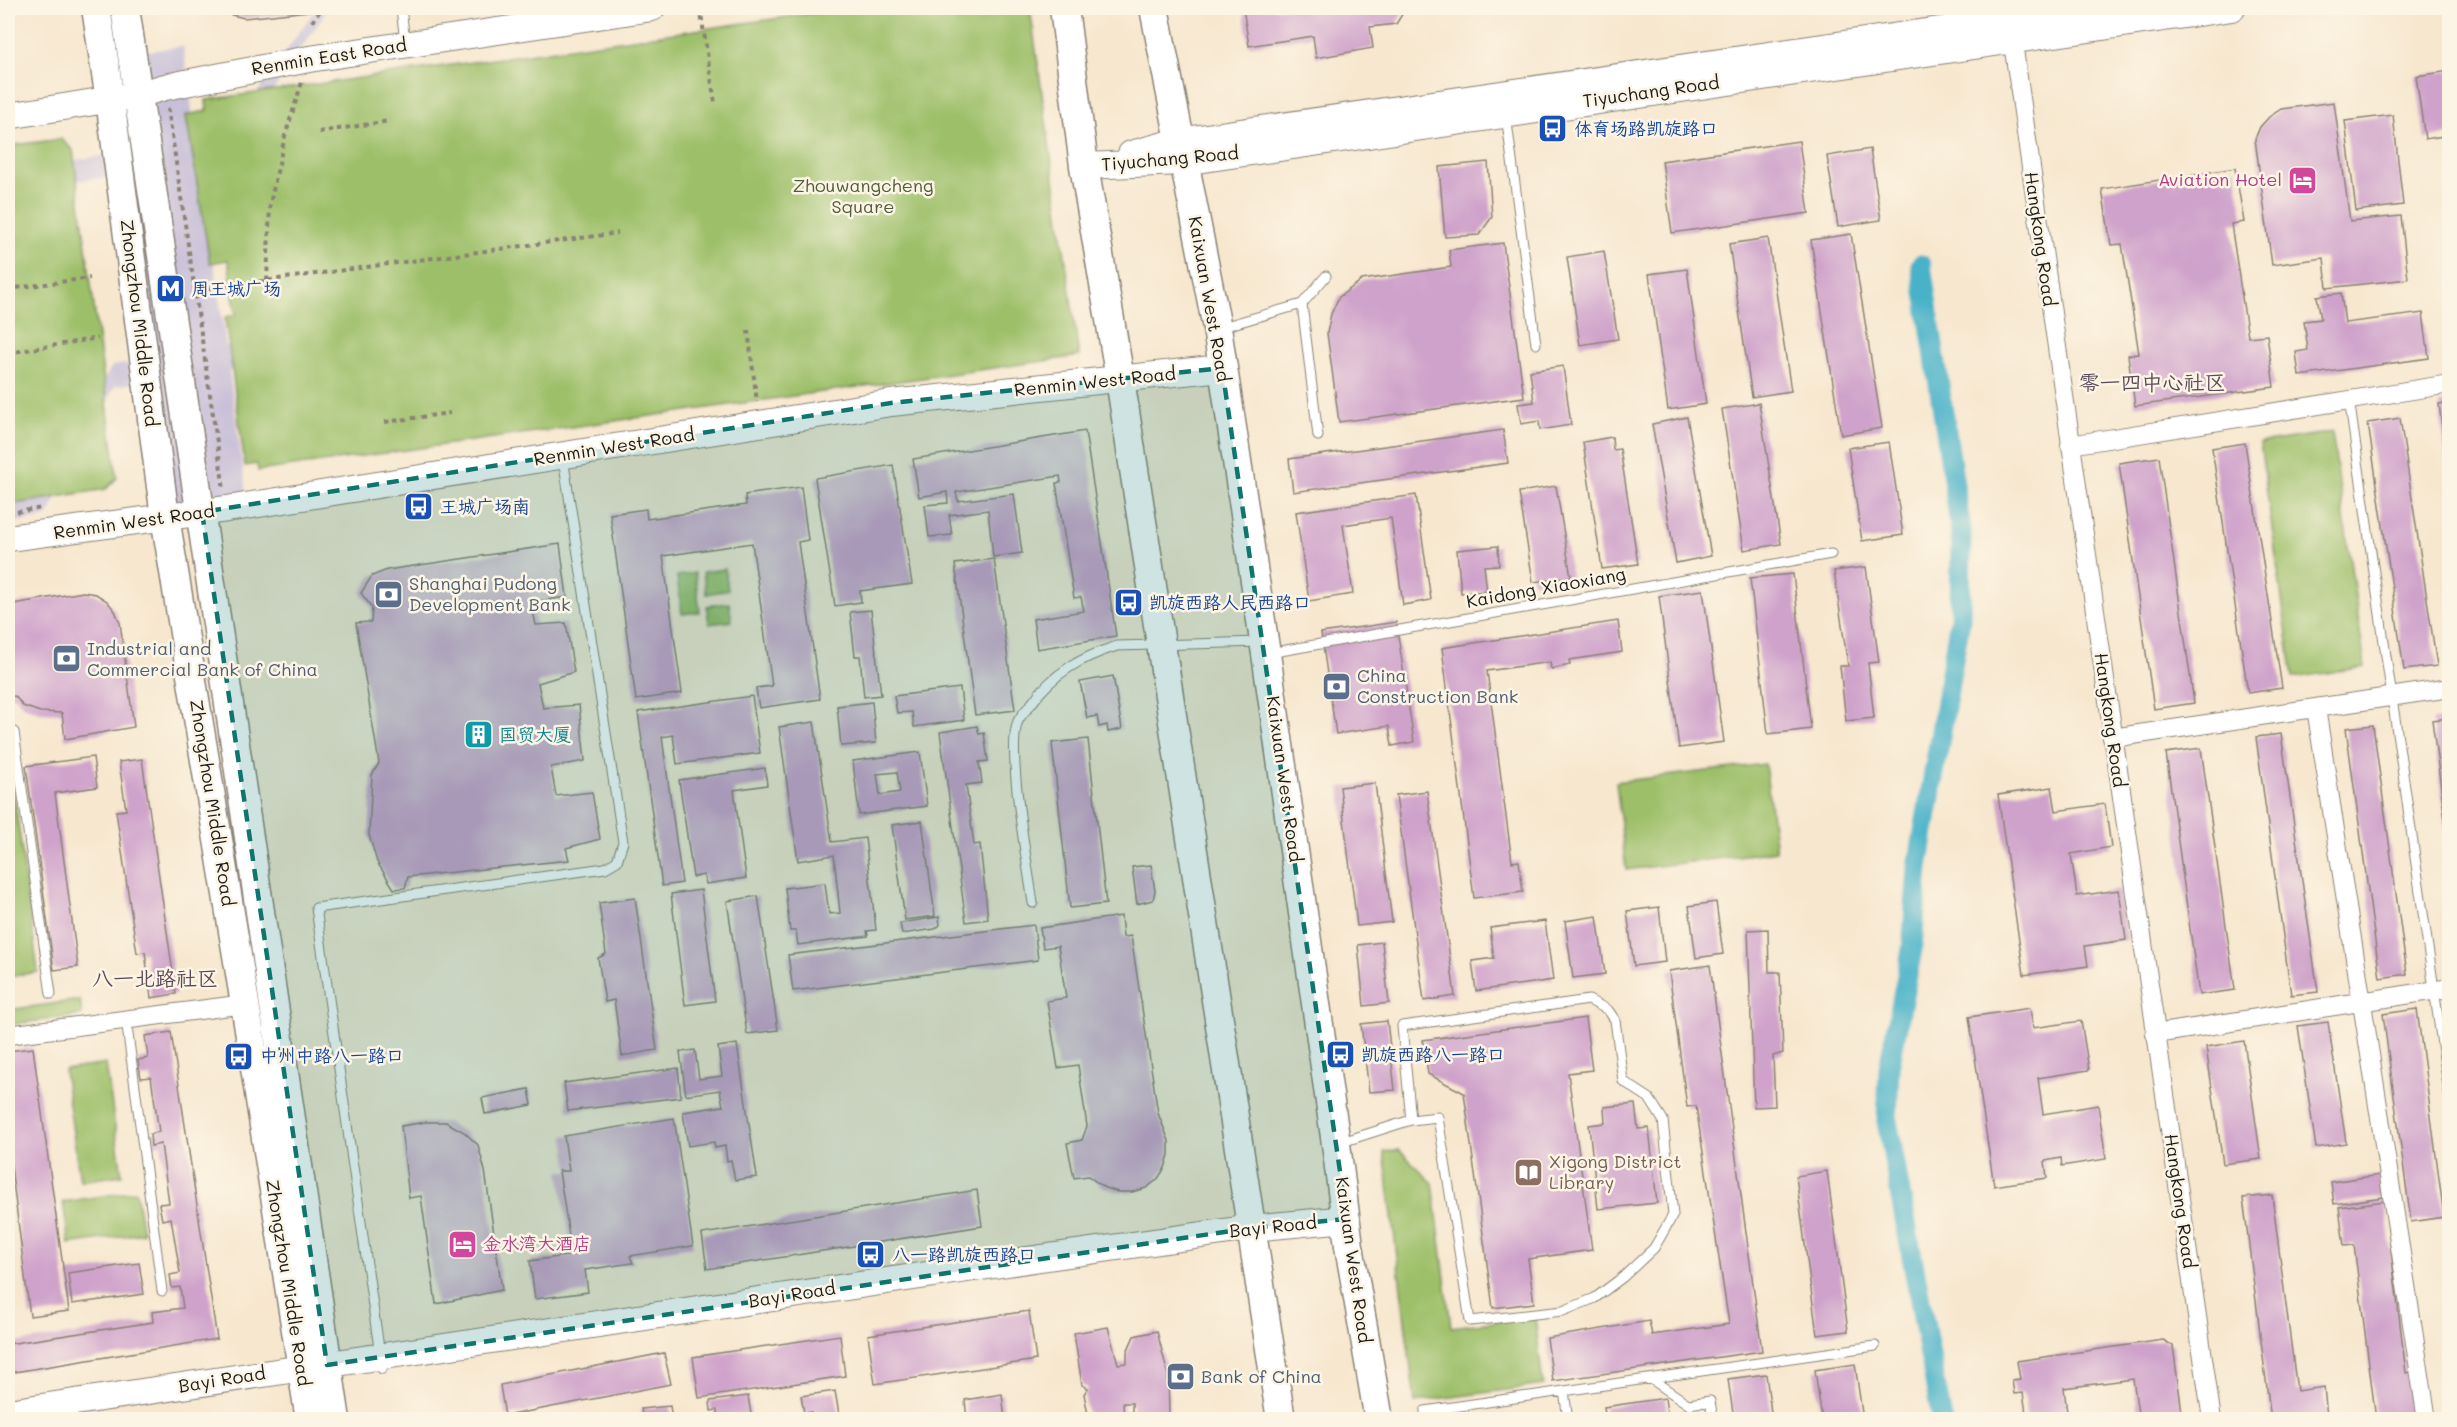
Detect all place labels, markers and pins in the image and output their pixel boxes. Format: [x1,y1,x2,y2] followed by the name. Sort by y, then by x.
[1537,113,1569,145] bus stop icon: 体育场路凯旋路口
[1574,116,1718,140] place label: 体育场路凯旋路口
[2287,164,2319,196] hotel icon: Aviation Hotel
[2158,167,2282,191] place label: Aviation Hotel
[154,273,186,305] metro station icon: 周王城广场
[191,276,281,300] place label: 周王城广场
[403,491,435,523] bus stop icon: 王城广场南
[440,494,530,518] place label: 王城广场南
[409,571,571,616] place label: Shanghai Pudong Development Bank
[372,578,404,610] bank icon: Shanghai Pudong Development Bank
[1112,587,1144,619] bus stop icon: 凯旋西路人民西路口
[1149,590,1311,614] place label: 凯旋西路人民西路口
[87,636,318,681] place label: Industrial and Commercial Bank of China
[50,643,82,675] bank icon: Industrial and Commercial Bank of China
[1357,663,1518,708] place label: China Construction Bank
[1320,670,1352,702] bank icon: China Construction Bank
[462,719,494,751] building icon: 国贸大厦
[499,722,571,746] place label: 国贸大厦
[1324,1039,1356,1071] bus stop icon: 凯旋西路八一路口
[223,1040,255,1072] bus stop icon: 中州中路八一路口
[1361,1042,1505,1066] place label: 凯旋西路八一路口
[260,1043,404,1067] place label: 中州中路八一路口
[1549,1149,1681,1194] place label: Xigong District Library
[1512,1156,1544,1188] library icon: Xigong District Library
[446,1228,478,1260] hotel icon: 金水湾大酒店
[483,1231,591,1255] place label: 金水湾大酒店
[855,1239,887,1271] bus stop icon: 八一路凯旋西路口
[892,1242,1036,1266] place label: 八一路凯旋西路口
[1164,1361,1196,1393] bank icon: Bank of China
[1201,1364,1322,1388] place label: Bank of China

